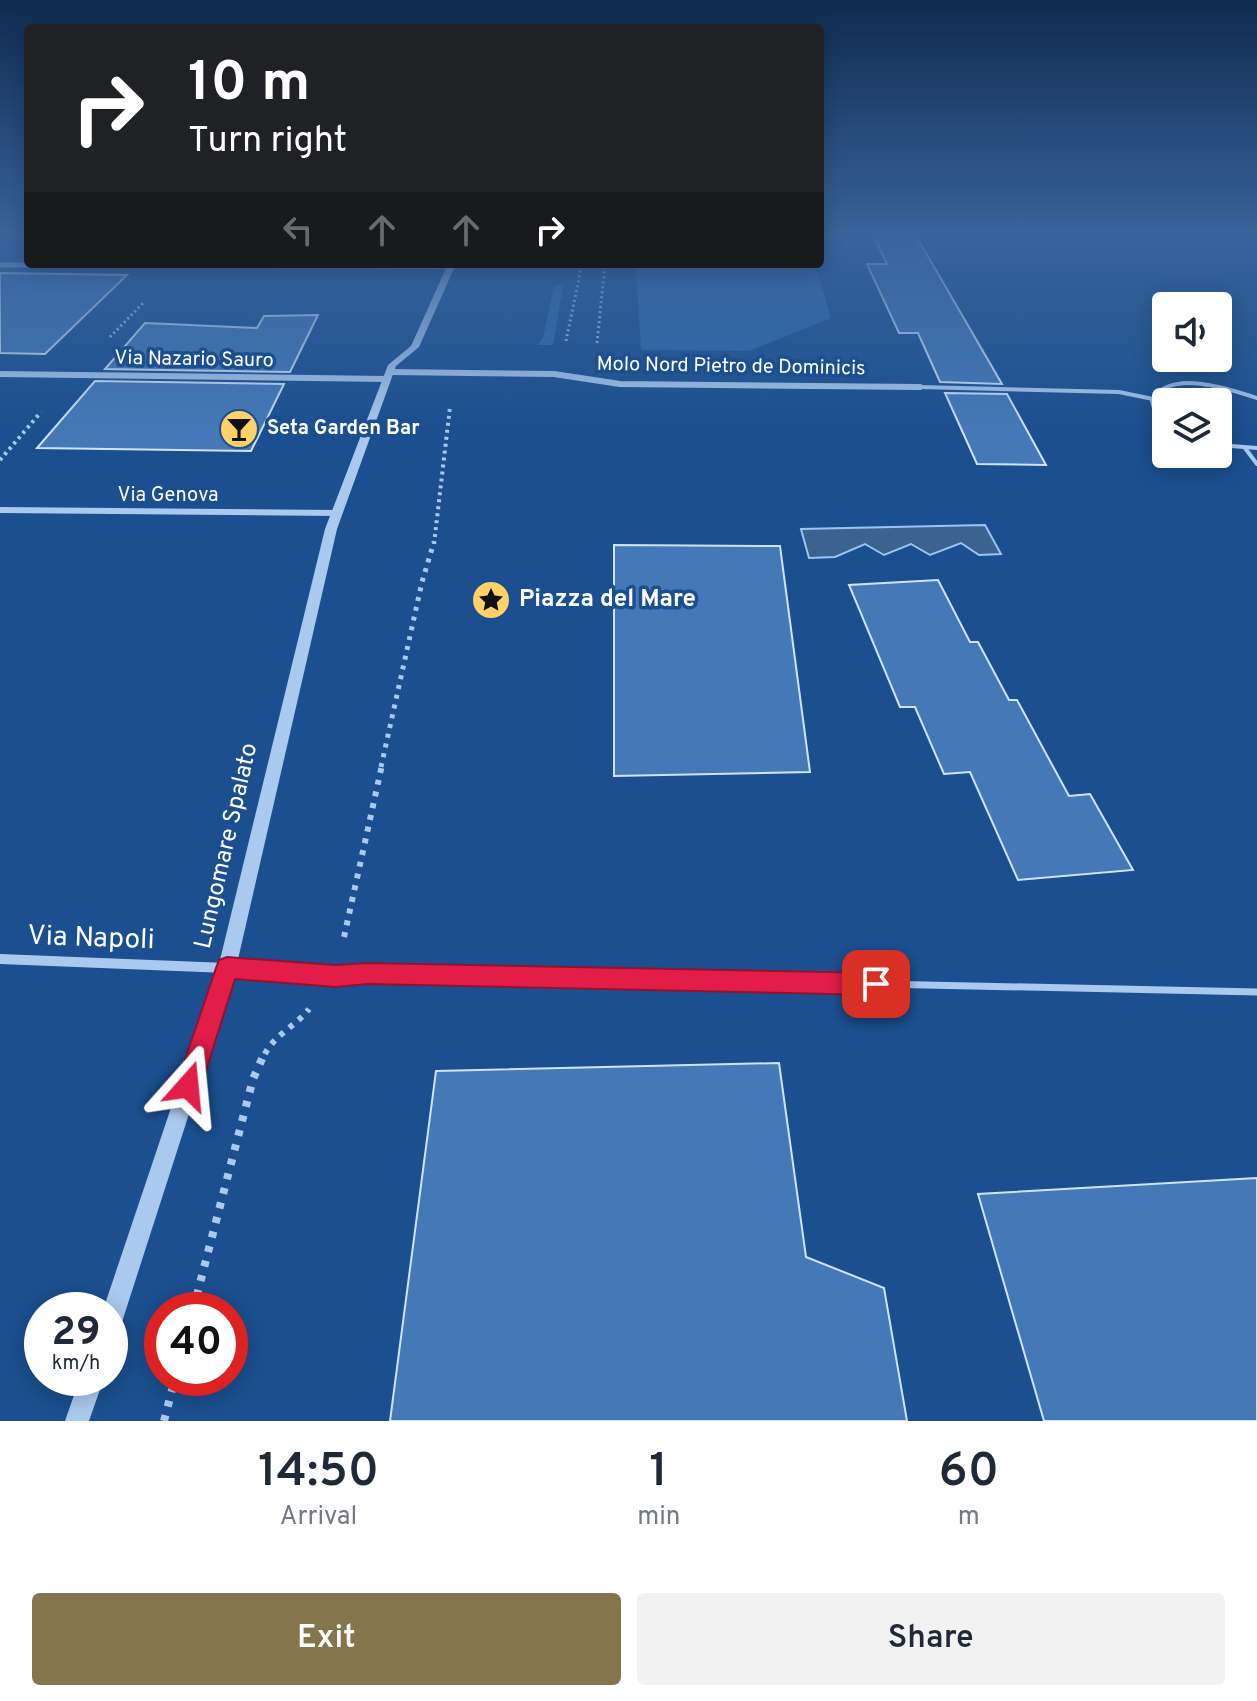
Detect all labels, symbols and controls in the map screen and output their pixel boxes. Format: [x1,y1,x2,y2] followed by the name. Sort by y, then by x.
[188,50,310,120] text: 10 m
[56,56,160,160] icon: right
[188,119,347,165] text: Turn right
[276,208,320,252] icon: left
[360,208,404,252] icon: ahead
[444,208,488,252] icon: ahead
[528,208,572,252] icon: right
[1152,292,1232,468] map controls
[1152,292,1232,372] button: sound
[114,346,274,374] street label: Via Nazario Sauro
[596,352,866,382] street label: Molo Nord Pietro de Dominicis
[1152,388,1232,468] button: layers
[218,408,260,450] bar icon: Seta Garden Bar
[267,416,420,442] place label: Seta Garden Bar
[117,483,219,509] street label: Via Genova
[470,579,512,621] place icon: Piazza del Mare
[519,585,696,615] place label: Piazza del Mare
[189,740,265,952] street label: Lungomare Spalato
[27,919,155,959] street label: Via Napoli
[842,950,910,1018] pin
[854,962,898,1006] icon: arrive
[146,1044,230,1128] position arrow
[144,1292,248,1396] speed limit sign: 40
[51,1309,101,1359] text: 29
[52,1351,100,1377] text: km/h
[258,1443,379,1503] text: 14:50
[649,1443,668,1503] text: 1
[938,1443,999,1503] text: 60
[280,1501,357,1534] text: Arrival
[637,1501,680,1534] text: min
[958,1501,980,1534] text: m
[32,1593,621,1685] button: Exit
[637,1593,1225,1685] button: Share

